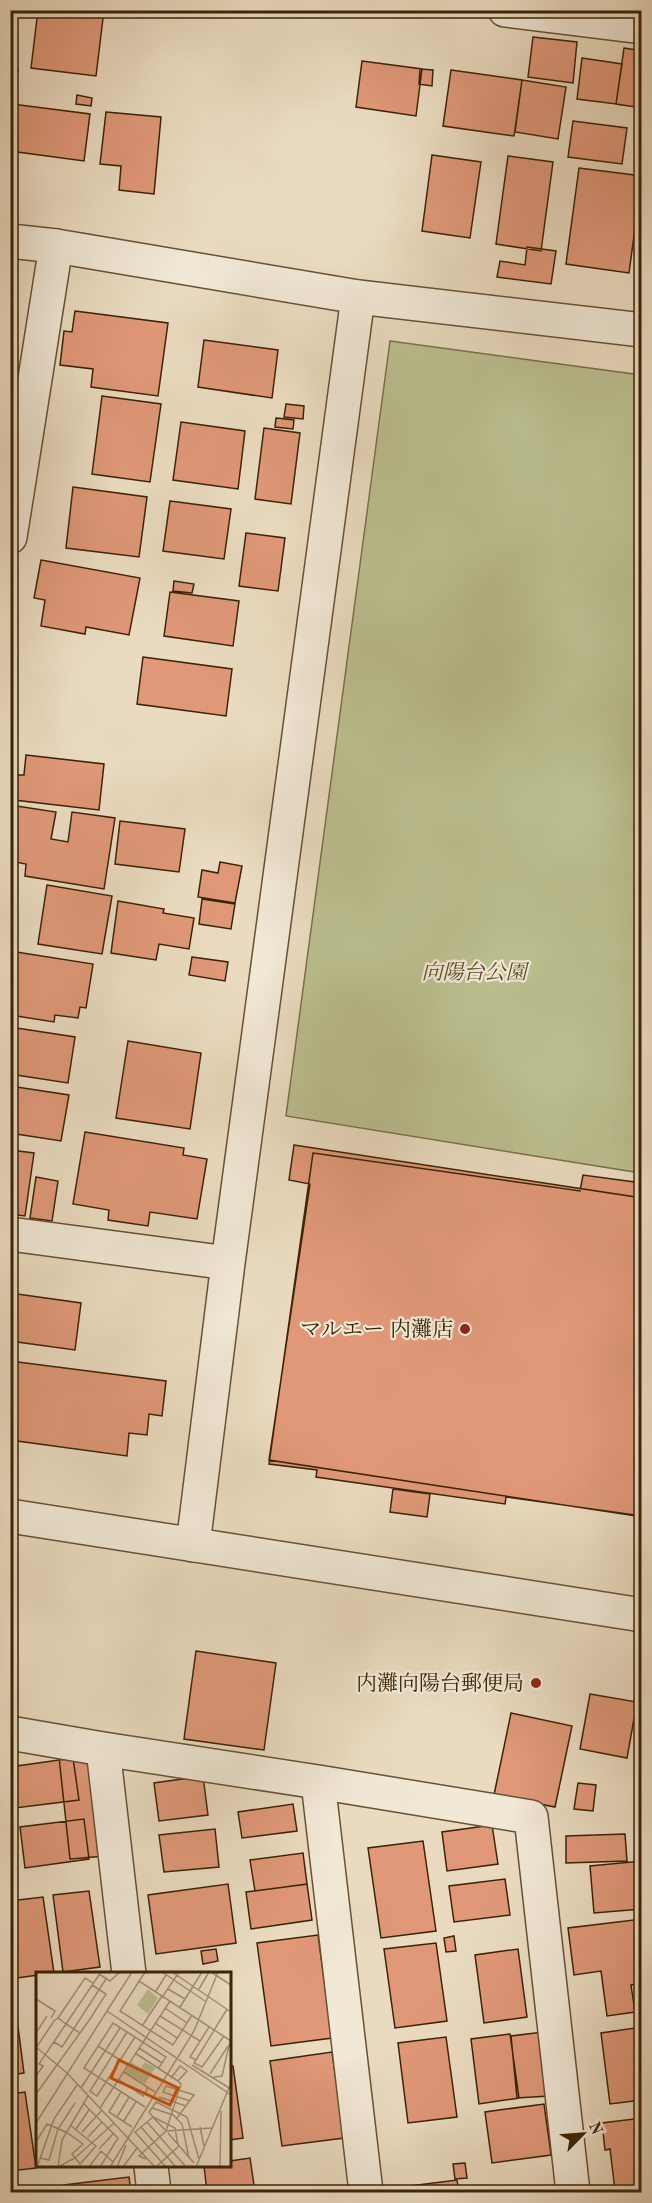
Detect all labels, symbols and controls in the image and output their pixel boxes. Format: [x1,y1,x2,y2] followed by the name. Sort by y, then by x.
[422,961,529,984] park label: 向陽台公園
[300,1318,453,1341] place label: マルエー 内灘店
[458,1322,472,1336] marker: マルエー 内灘店
[356,1672,524,1695] place label: 内灘向陽台郵便局
[529,1676,543,1690] marker: 内灘向陽台郵便局
[36,1972,231,2167] inset map
[553,2104,613,2164] north arrow
[585,2120,605,2138] text: N

